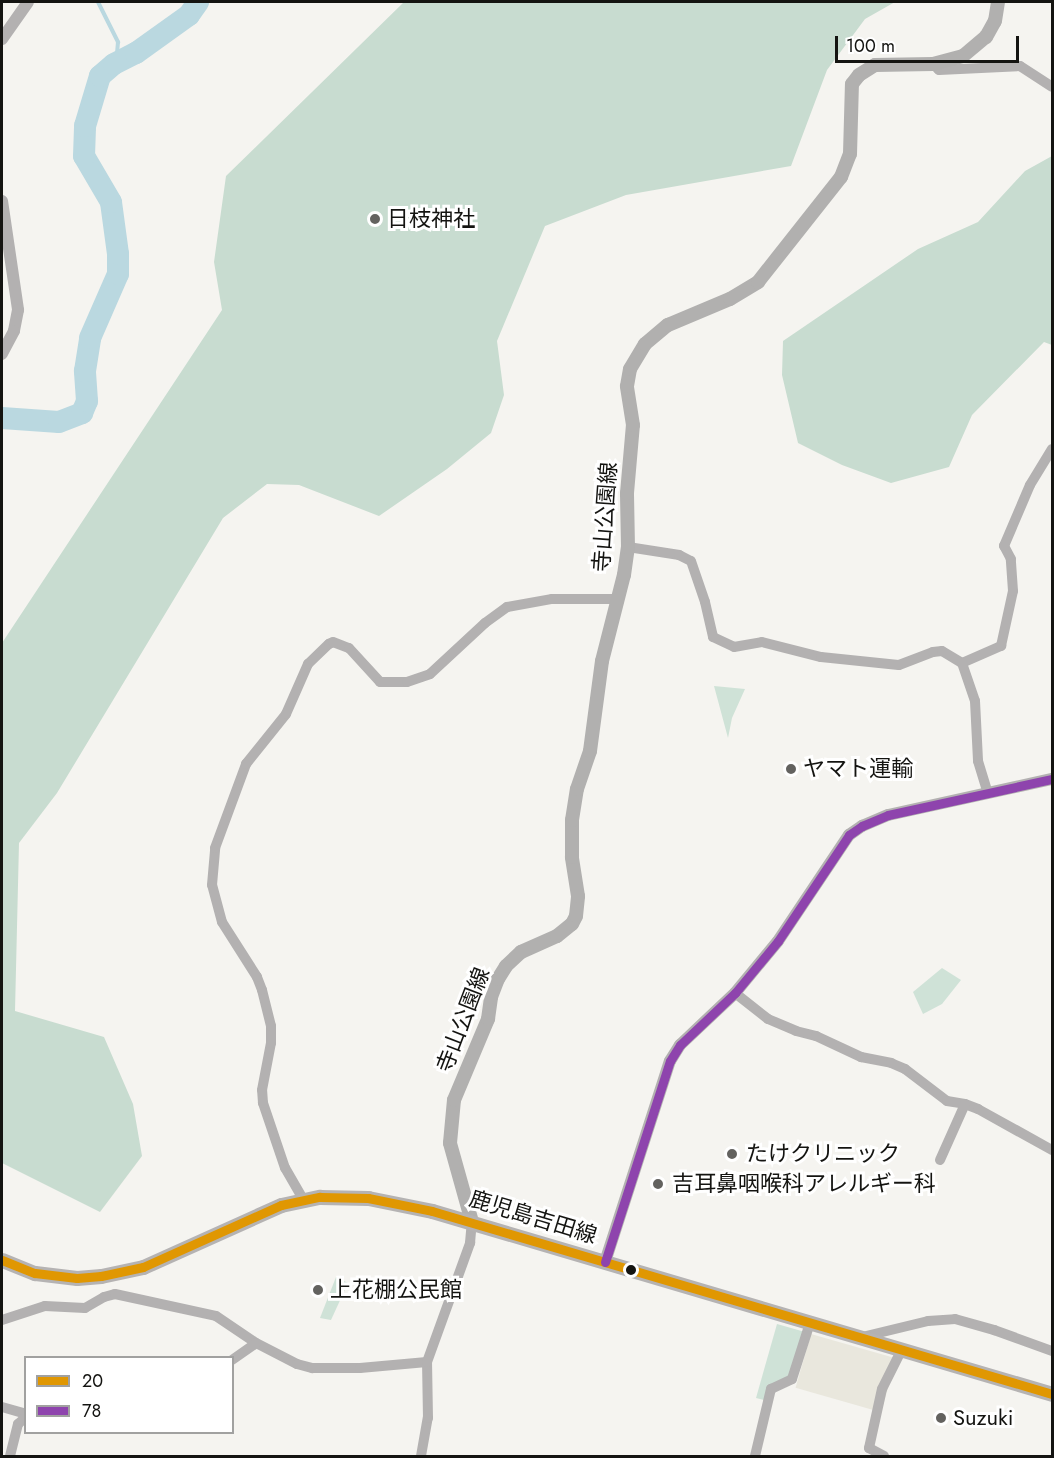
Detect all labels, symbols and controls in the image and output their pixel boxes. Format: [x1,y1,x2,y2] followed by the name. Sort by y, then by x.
[838,24,1022,62] scale bar
[846,33,895,59] text: 100 m
[387,206,475,232] place label: 日枝神社
[368,212,382,226] marker: 日枝神社
[588,461,622,573] street label: 寺山公園線
[803,756,913,782] place label: ヤマト運輸
[784,762,798,776] marker: ヤマト運輸
[431,964,495,1076] street label: 寺山公園線
[746,1141,900,1167] place label: たけクリニック
[723,1145,741,1163] marker: たけクリニック
[672,1171,936,1197] place label: 吉耳鼻咽喉科アレルギー科
[649,1175,667,1193] marker: 吉耳鼻咽喉科アレルギー科
[466,1185,600,1249] street label: 鹿児島吉田線
[625,1264,637,1276] unlabelled marker
[330,1277,462,1303] place label: 上花棚公民館
[311,1283,325,1297] marker: 上花棚公民館
[24,1356,234,1434] legend
[82,1368,103,1394] text: 20
[82,1398,101,1424] text: 78
[953,1405,1013,1431] place label: Suzuki
[934,1411,948,1425] marker: Suzuki

